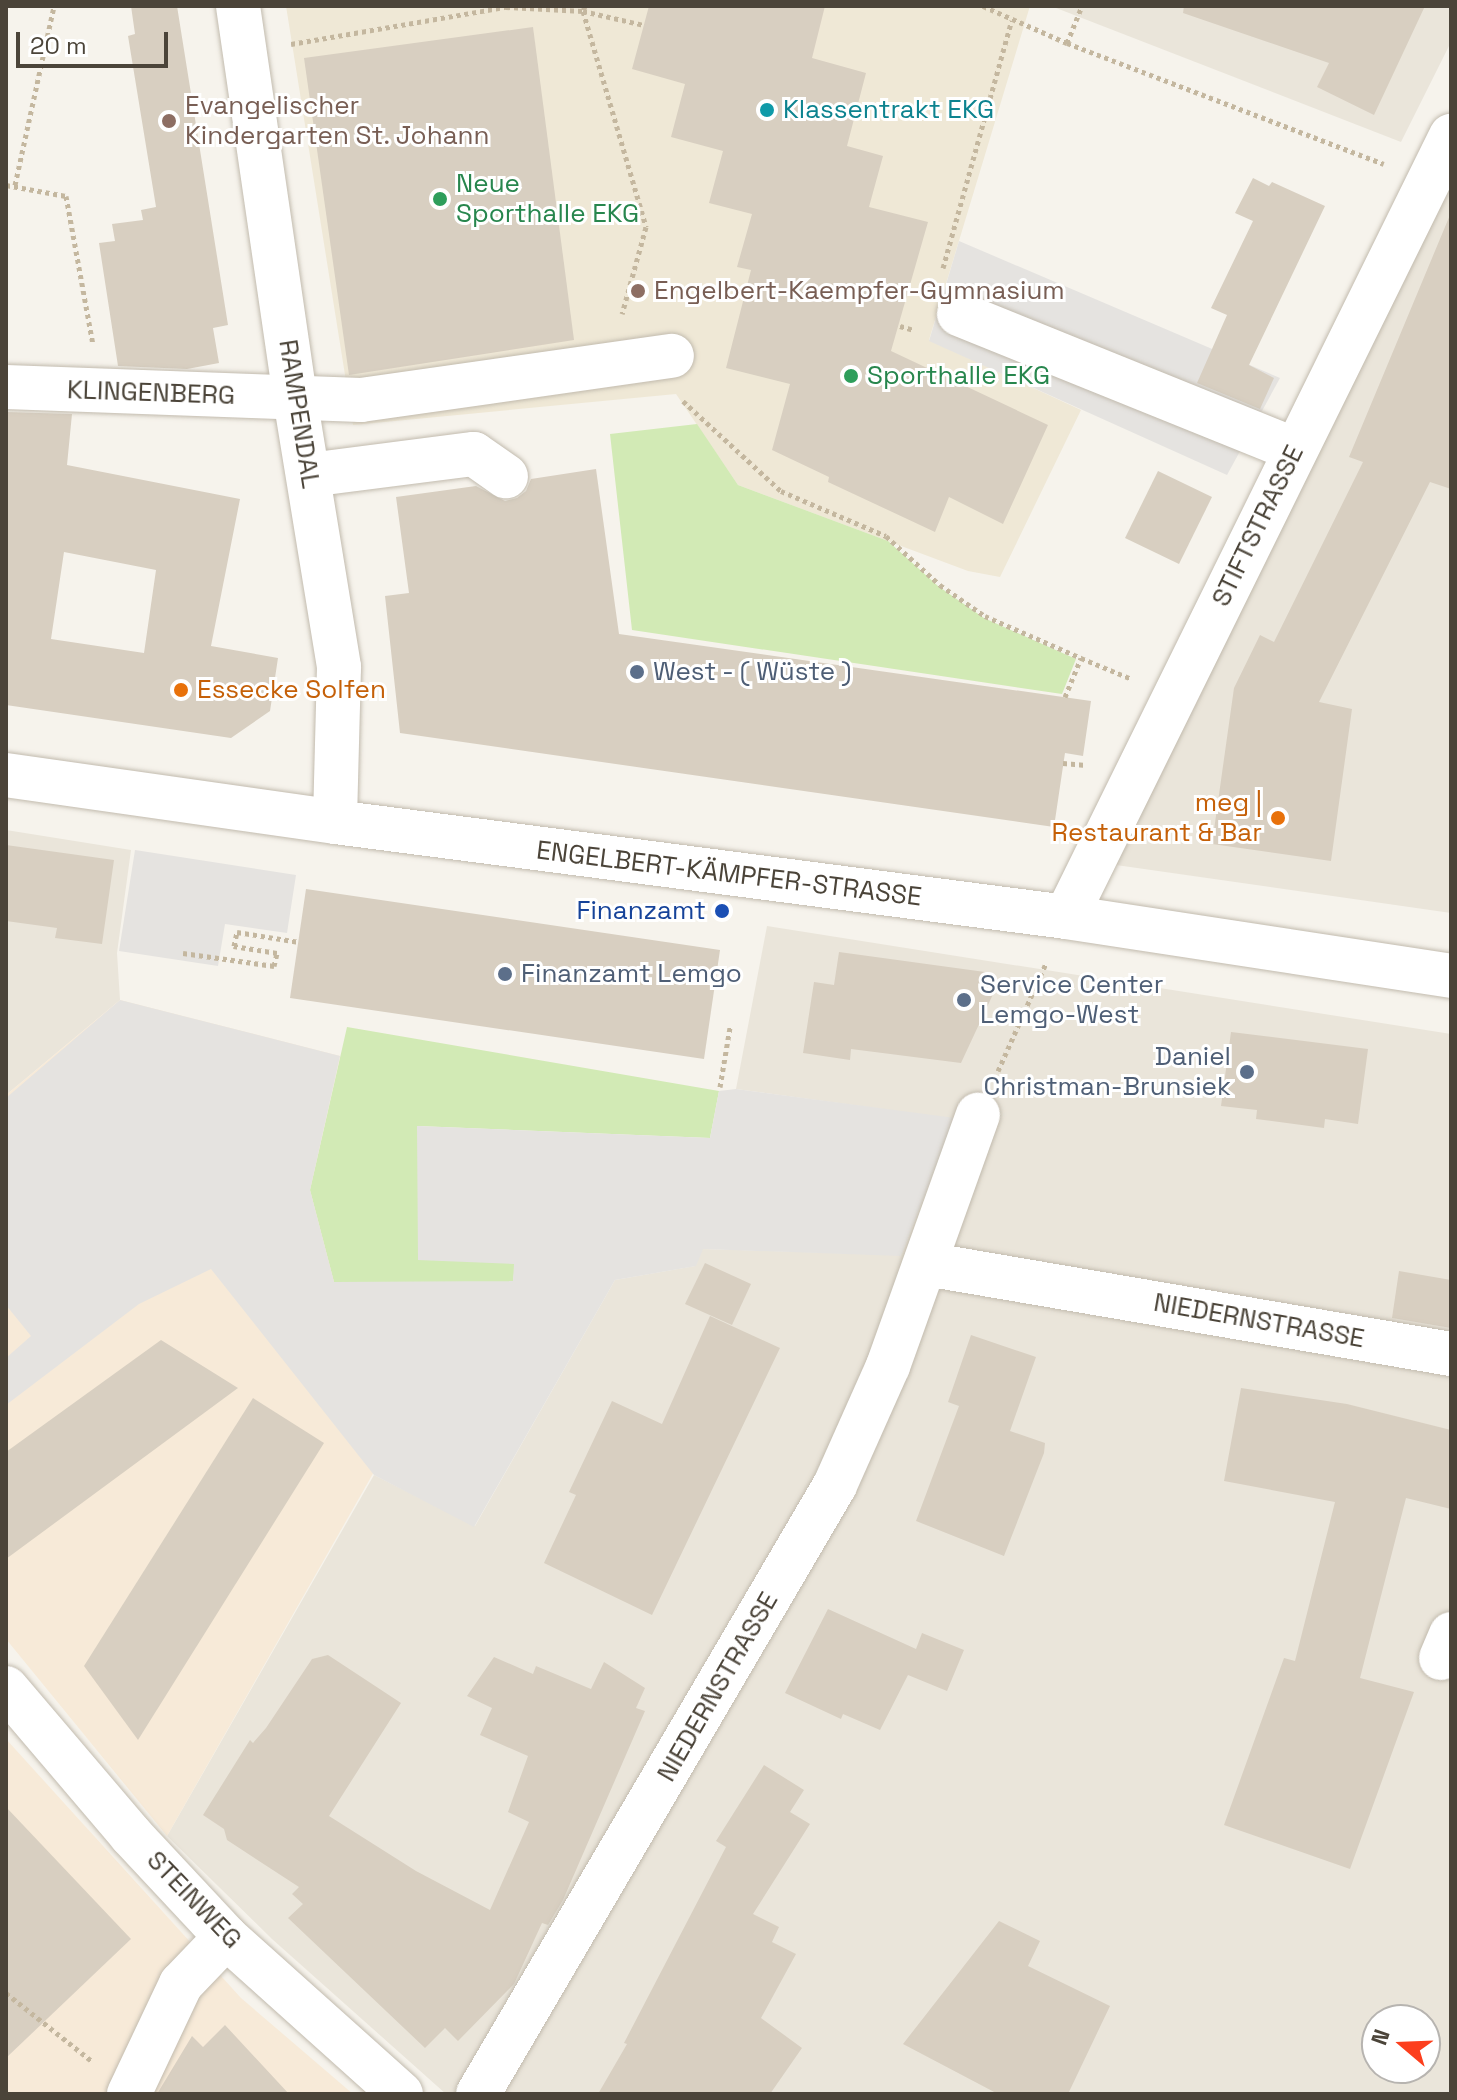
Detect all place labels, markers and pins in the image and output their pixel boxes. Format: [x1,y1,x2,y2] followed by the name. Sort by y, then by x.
[185,90,490,152] place label: Evangelischer Kindergarten St. Johann
[783,94,994,126] place label: Klassentrakt EKG
[758,101,776,119] marker: Klassentrakt EKG
[160,112,178,130] marker: Evangelischer Kindergarten St. Johann
[456,168,639,230] place label: Neue Sporthalle EKG
[431,190,449,208] marker: Neue Sporthalle EKG
[654,275,1065,307] place label: Engelbert-Kaempfer-Gymnasium
[629,282,647,300] marker: Engelbert-Kaempfer-Gymnasium
[867,360,1050,392] place label: Sporthalle EKG
[842,367,860,385] marker: Sporthalle EKG
[653,656,853,688] place label: West - ( Wüste )
[628,663,646,681] marker: West - ( Wüste )
[197,674,386,706] place label: Essecke Solfen
[172,681,190,699] marker: Essecke Solfen
[1052,787,1262,848] place label: meg | Restaurant & Bar
[1269,809,1287,827] marker: meg | Restaurant & Bar
[576,895,706,927] place label: Finanzamt
[713,902,731,920] marker: Finanzamt
[521,958,742,990] place label: Finanzamt Lemgo
[496,965,514,983] marker: Finanzamt Lemgo
[980,969,1163,1030] place label: Service Center Lemgo-West
[955,991,973,1009] marker: Service Center Lemgo-West
[983,1041,1231,1102] place label: Daniel Christman-Brunsiek
[1238,1063,1256,1081] marker: Daniel Christman-Brunsiek

